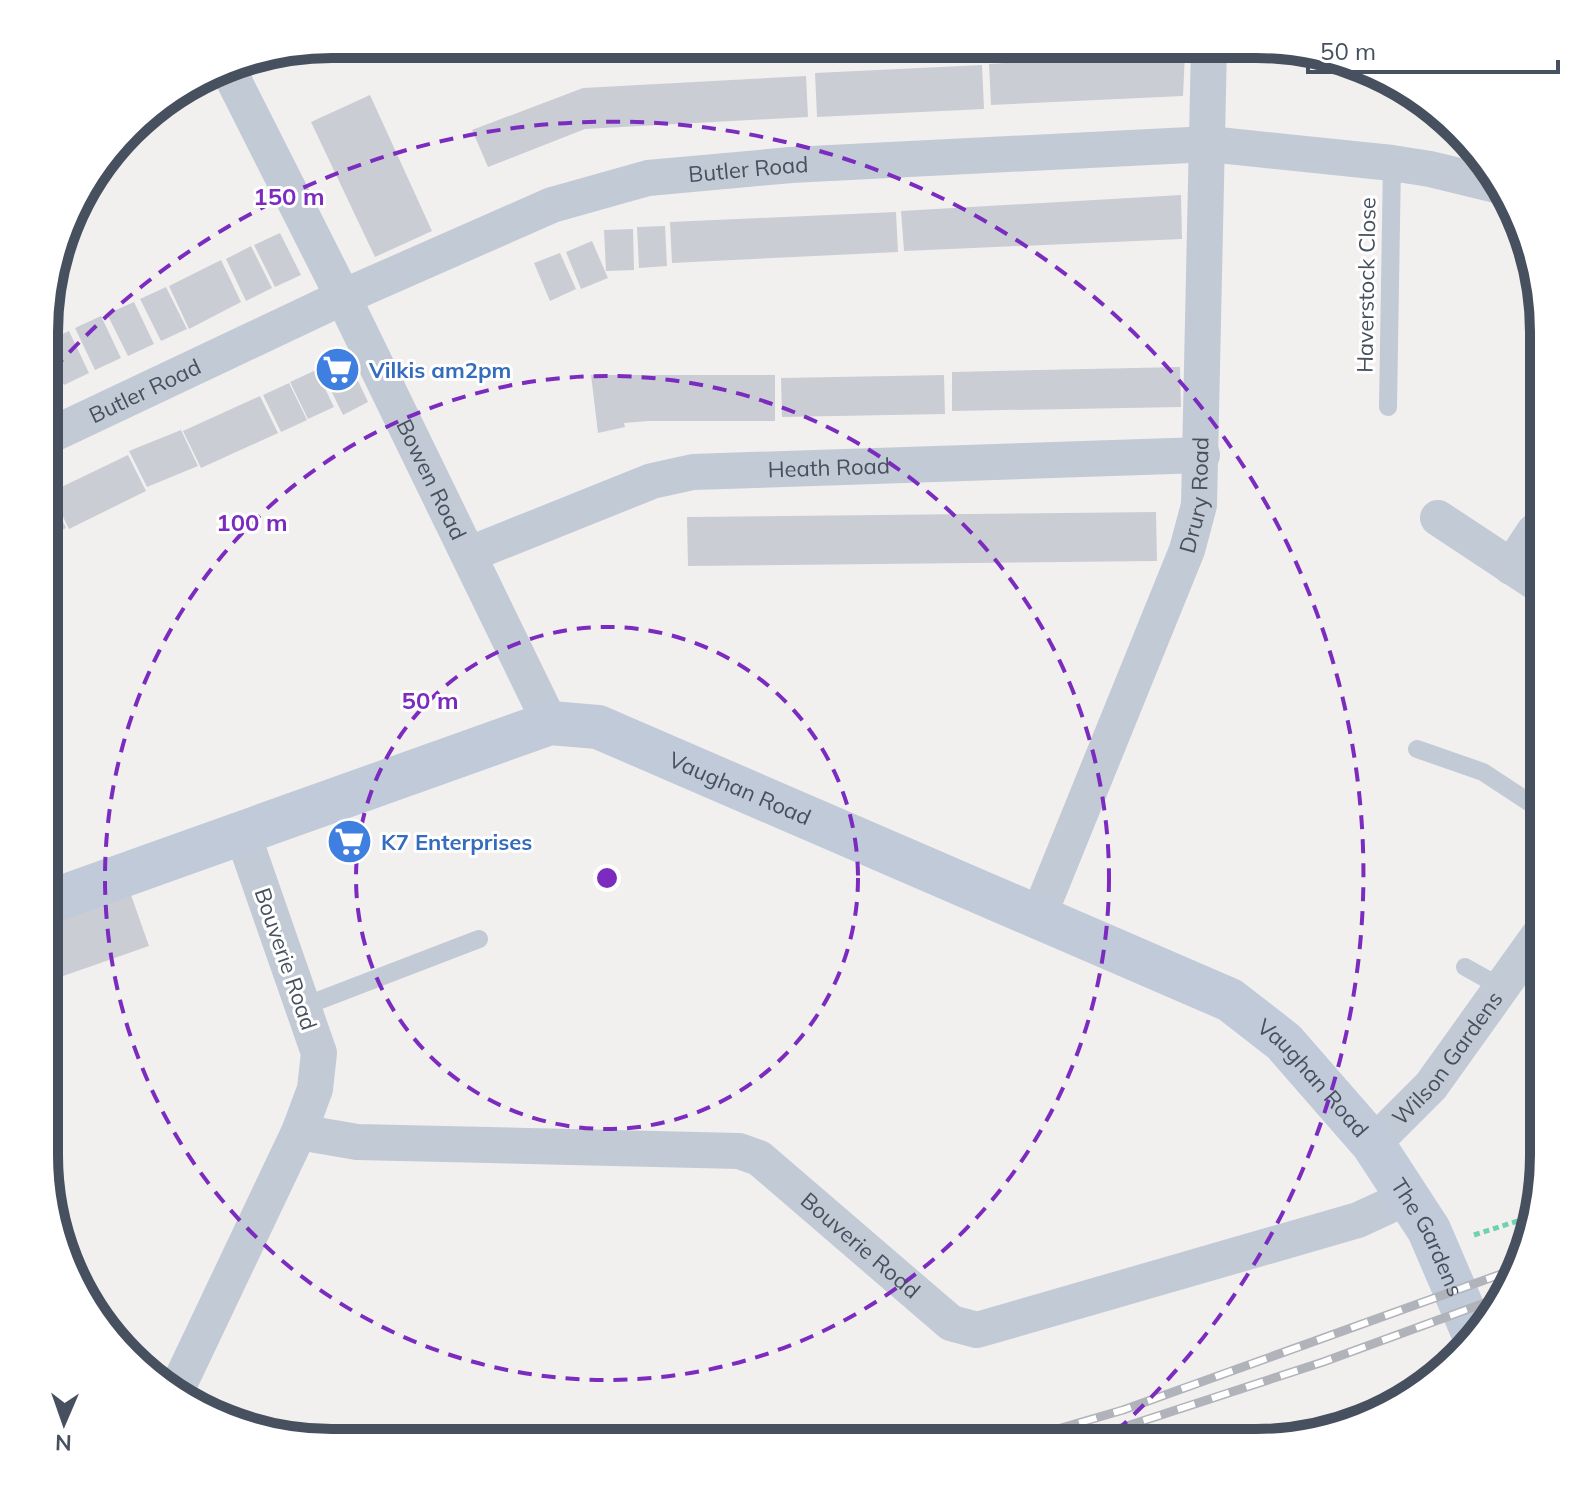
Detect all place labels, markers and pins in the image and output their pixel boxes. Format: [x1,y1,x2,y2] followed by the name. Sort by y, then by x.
[314,346,362,394] supermarket icon: Vilkis am2pm
[368,356,511,384] place label: Vilkis am2pm
[326,818,374,866] supermarket icon: K7 Enterprises
[381,828,532,856] place label: K7 Enterprises
[593,864,621,892] centre of rings

